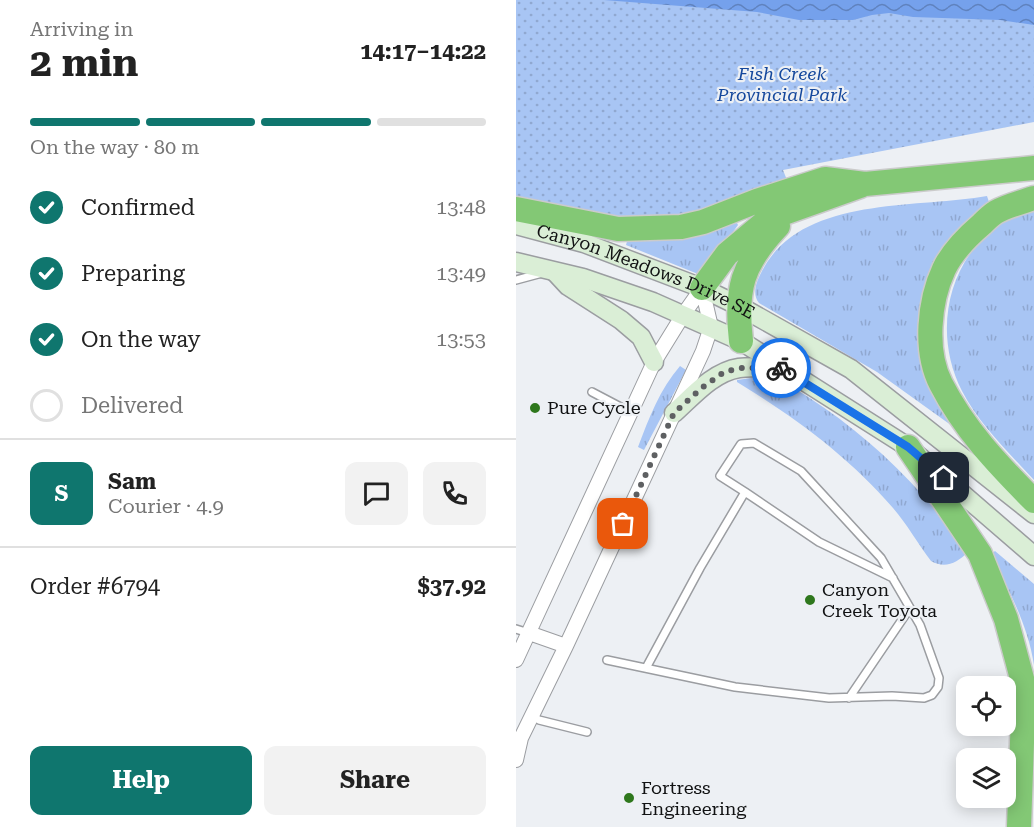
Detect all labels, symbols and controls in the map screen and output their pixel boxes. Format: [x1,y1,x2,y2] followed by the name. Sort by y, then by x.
[30,17,133,41] text: Arriving in
[360,39,486,64] text: 14:17–14:22
[30,40,138,86] text: 2 min
[716,63,847,105] park label: Fish Creek Provincial Park
[30,135,200,159] text: On the way · 80 m
[30,191,63,224] icon: check
[81,195,195,220] text: Confirmed
[436,195,486,219] text: 13:48
[534,220,759,323] street label: Canyon Meadows Drive SE
[30,257,63,290] icon: check
[81,261,185,286] text: Preparing
[436,261,486,285] text: 13:49
[30,323,63,356] icon: check
[81,327,201,352] text: On the way
[436,327,486,351] text: 13:53
[751,338,811,398] courier
[765,352,798,385] icon: bike
[81,393,183,418] text: Delivered
[547,397,641,418] place label: Pure Cycle
[528,401,542,415] marker: Pure Cycle
[918,452,969,503] pin
[927,461,960,494] icon: home
[345,462,408,525] button: chat
[423,462,486,525] button: phone
[108,469,156,494] text: Sam
[55,481,68,506] text: S
[108,494,224,518] text: Courier · 4.9
[597,498,648,549] pin
[606,507,639,540] icon: bag
[30,574,160,599] text: Order #6794
[417,574,486,599] text: $37.92
[822,579,937,621] place label: Canyon Creek Toyota
[803,593,817,607] marker: Canyon Creek Toyota
[956,676,1016,808] map controls
[956,676,1016,736] button: locate
[30,746,252,815] button: Help
[264,746,486,815] button: Share
[956,748,1016,808] button: layers
[641,777,747,819] place label: Fortress Engineering
[622,791,636,805] marker: Fortress Engineering

